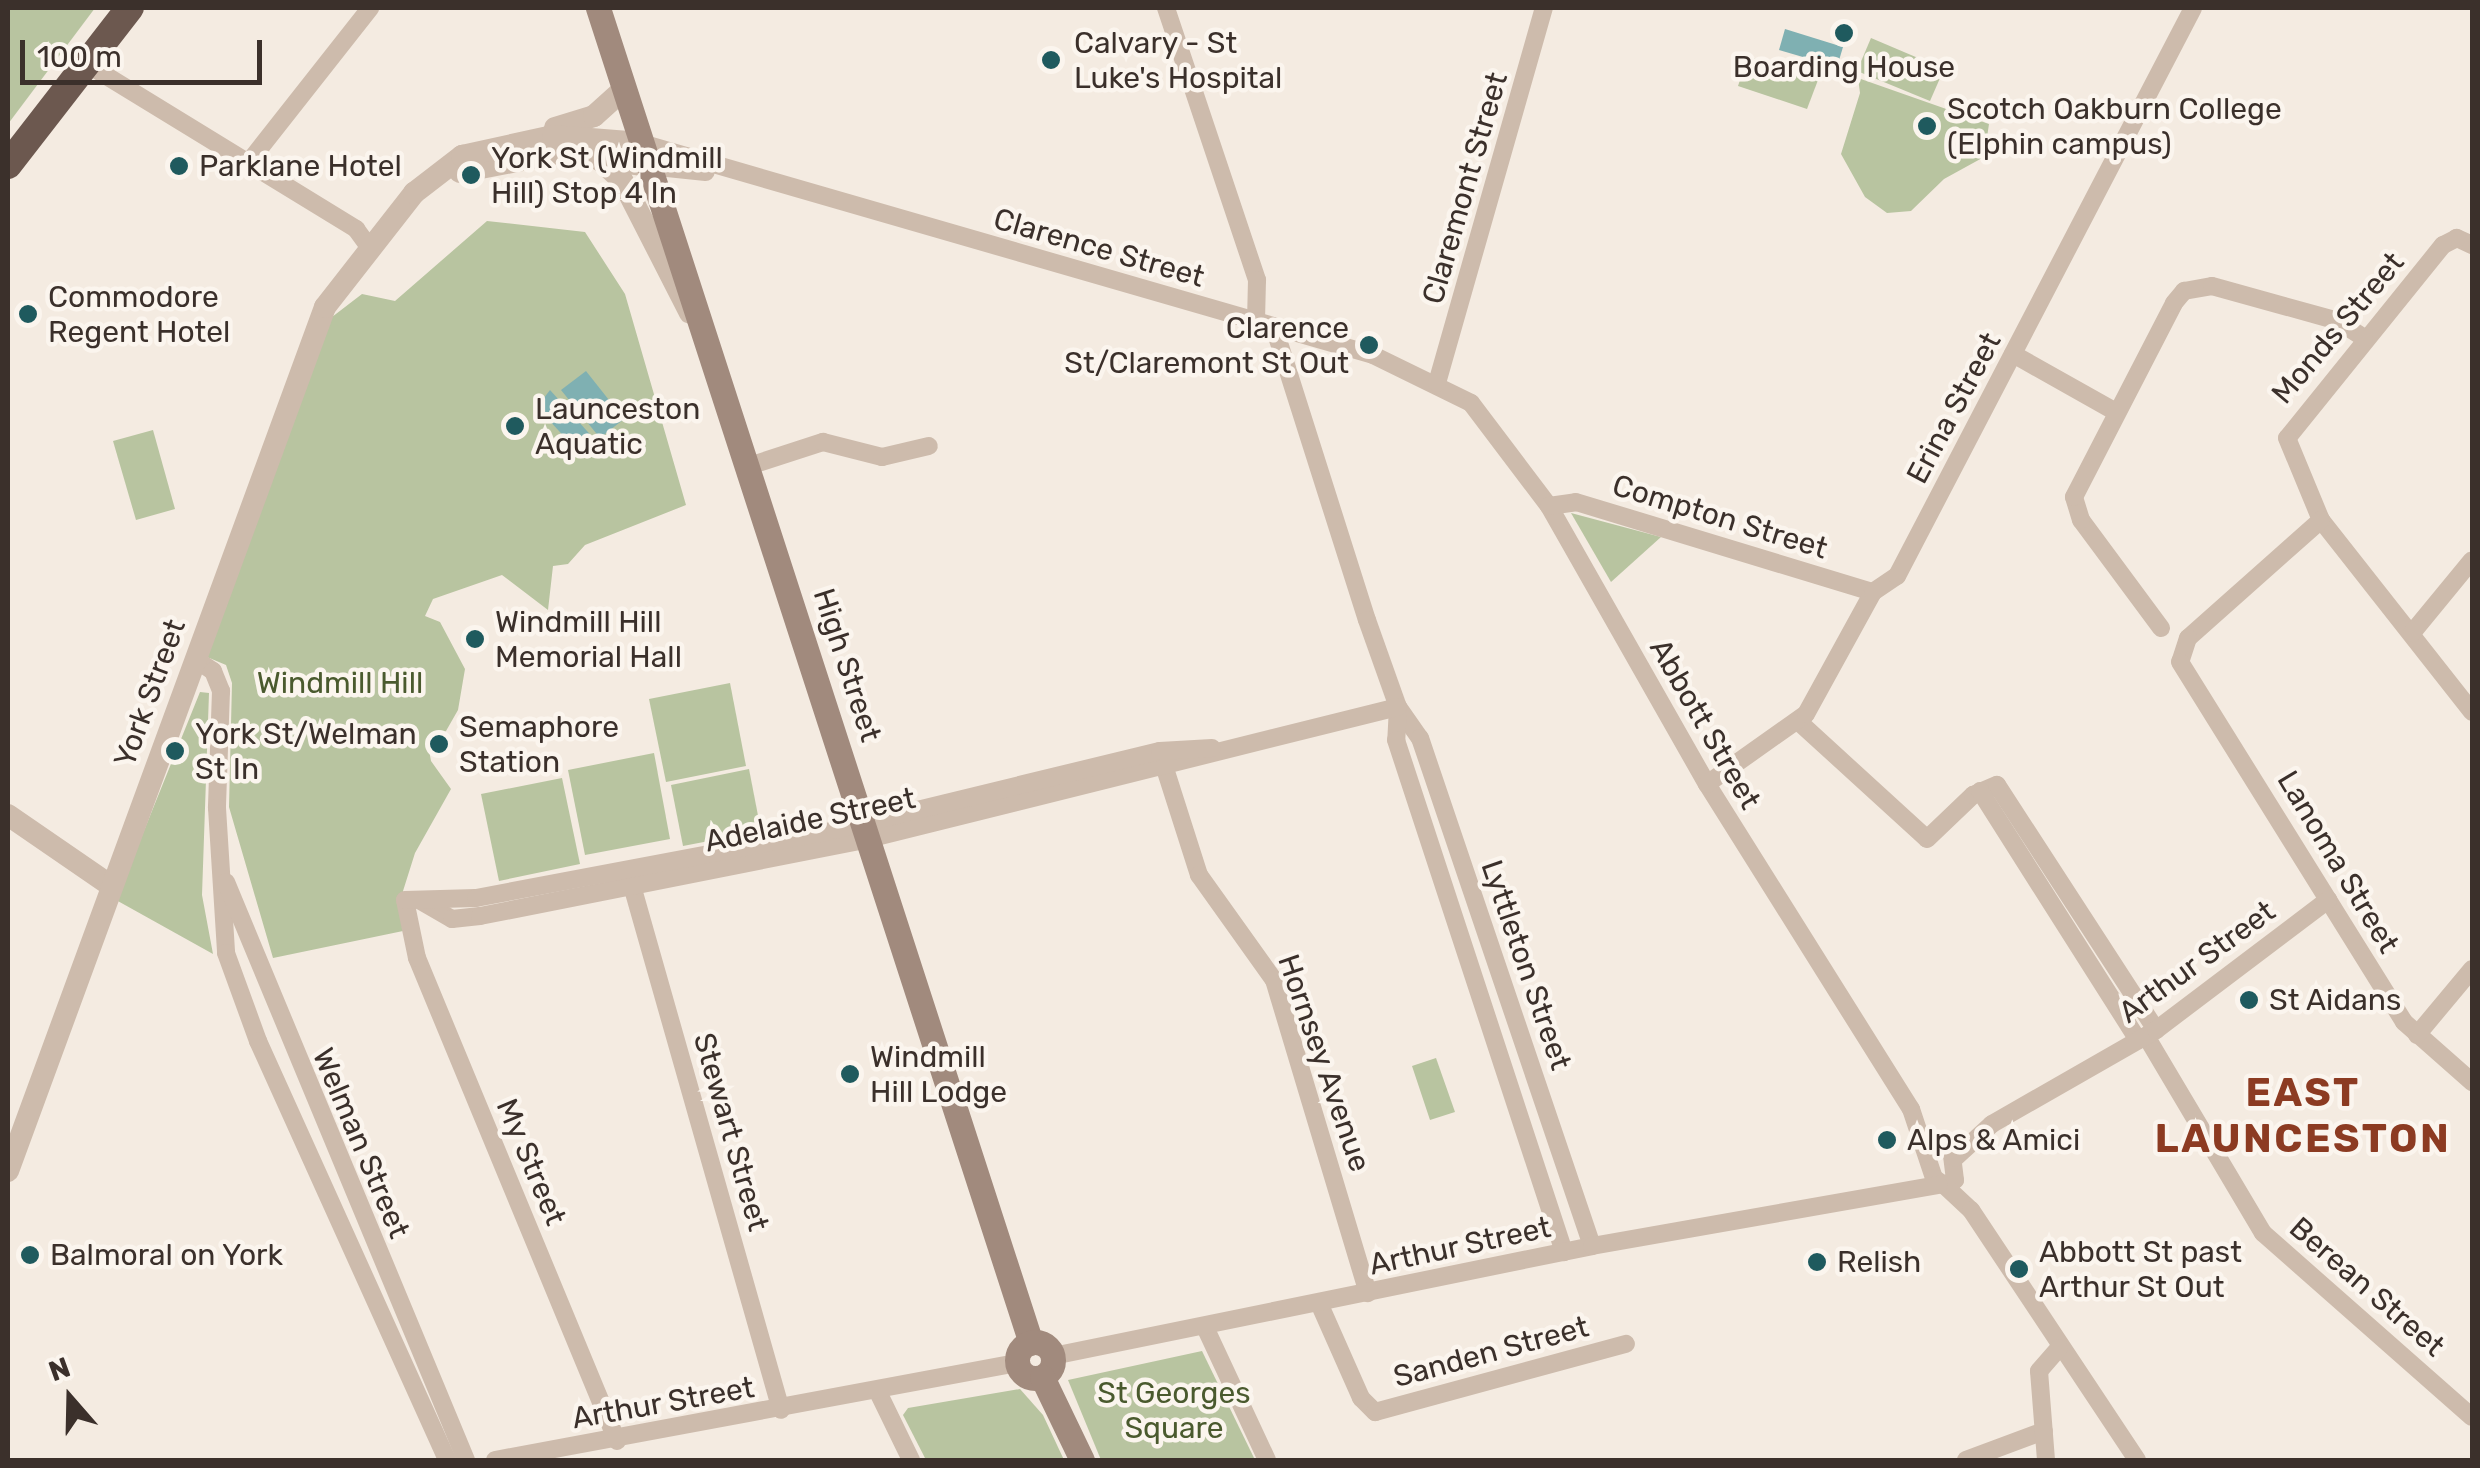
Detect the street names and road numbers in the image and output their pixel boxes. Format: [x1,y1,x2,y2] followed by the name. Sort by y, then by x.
[1415,68,1515,308] street label: Claremont Street
[990,201,1208,295] street label: Clarence Street
[2264,245,2412,411] street label: Monds Street
[1899,326,2009,490] street label: Erina Street
[1608,467,1832,567] street label: Compton Street
[805,584,889,746] street label: High Street
[107,614,193,772] street label: York Street
[1642,633,1768,815] street label: Abbott Street
[2269,764,2407,960] street label: Lanoma Street
[701,780,919,860] street label: Adelaide Street
[1473,855,1579,1075] street label: Lyttleton Street
[2112,893,2282,1031] street label: Arthur Street
[1270,949,1378,1177] street label: Hornsey Avenue
[686,1029,776,1235] street label: Stewart Street
[305,1043,417,1243] street label: Welman Street
[488,1093,574,1231] street label: My Street
[1366,1209,1554,1283] street label: Arthur Street
[2282,1210,2452,1364] street label: Berean Street
[1390,1309,1592,1395] street label: Sanden Street
[569,1369,757,1437] street label: Arthur Street

